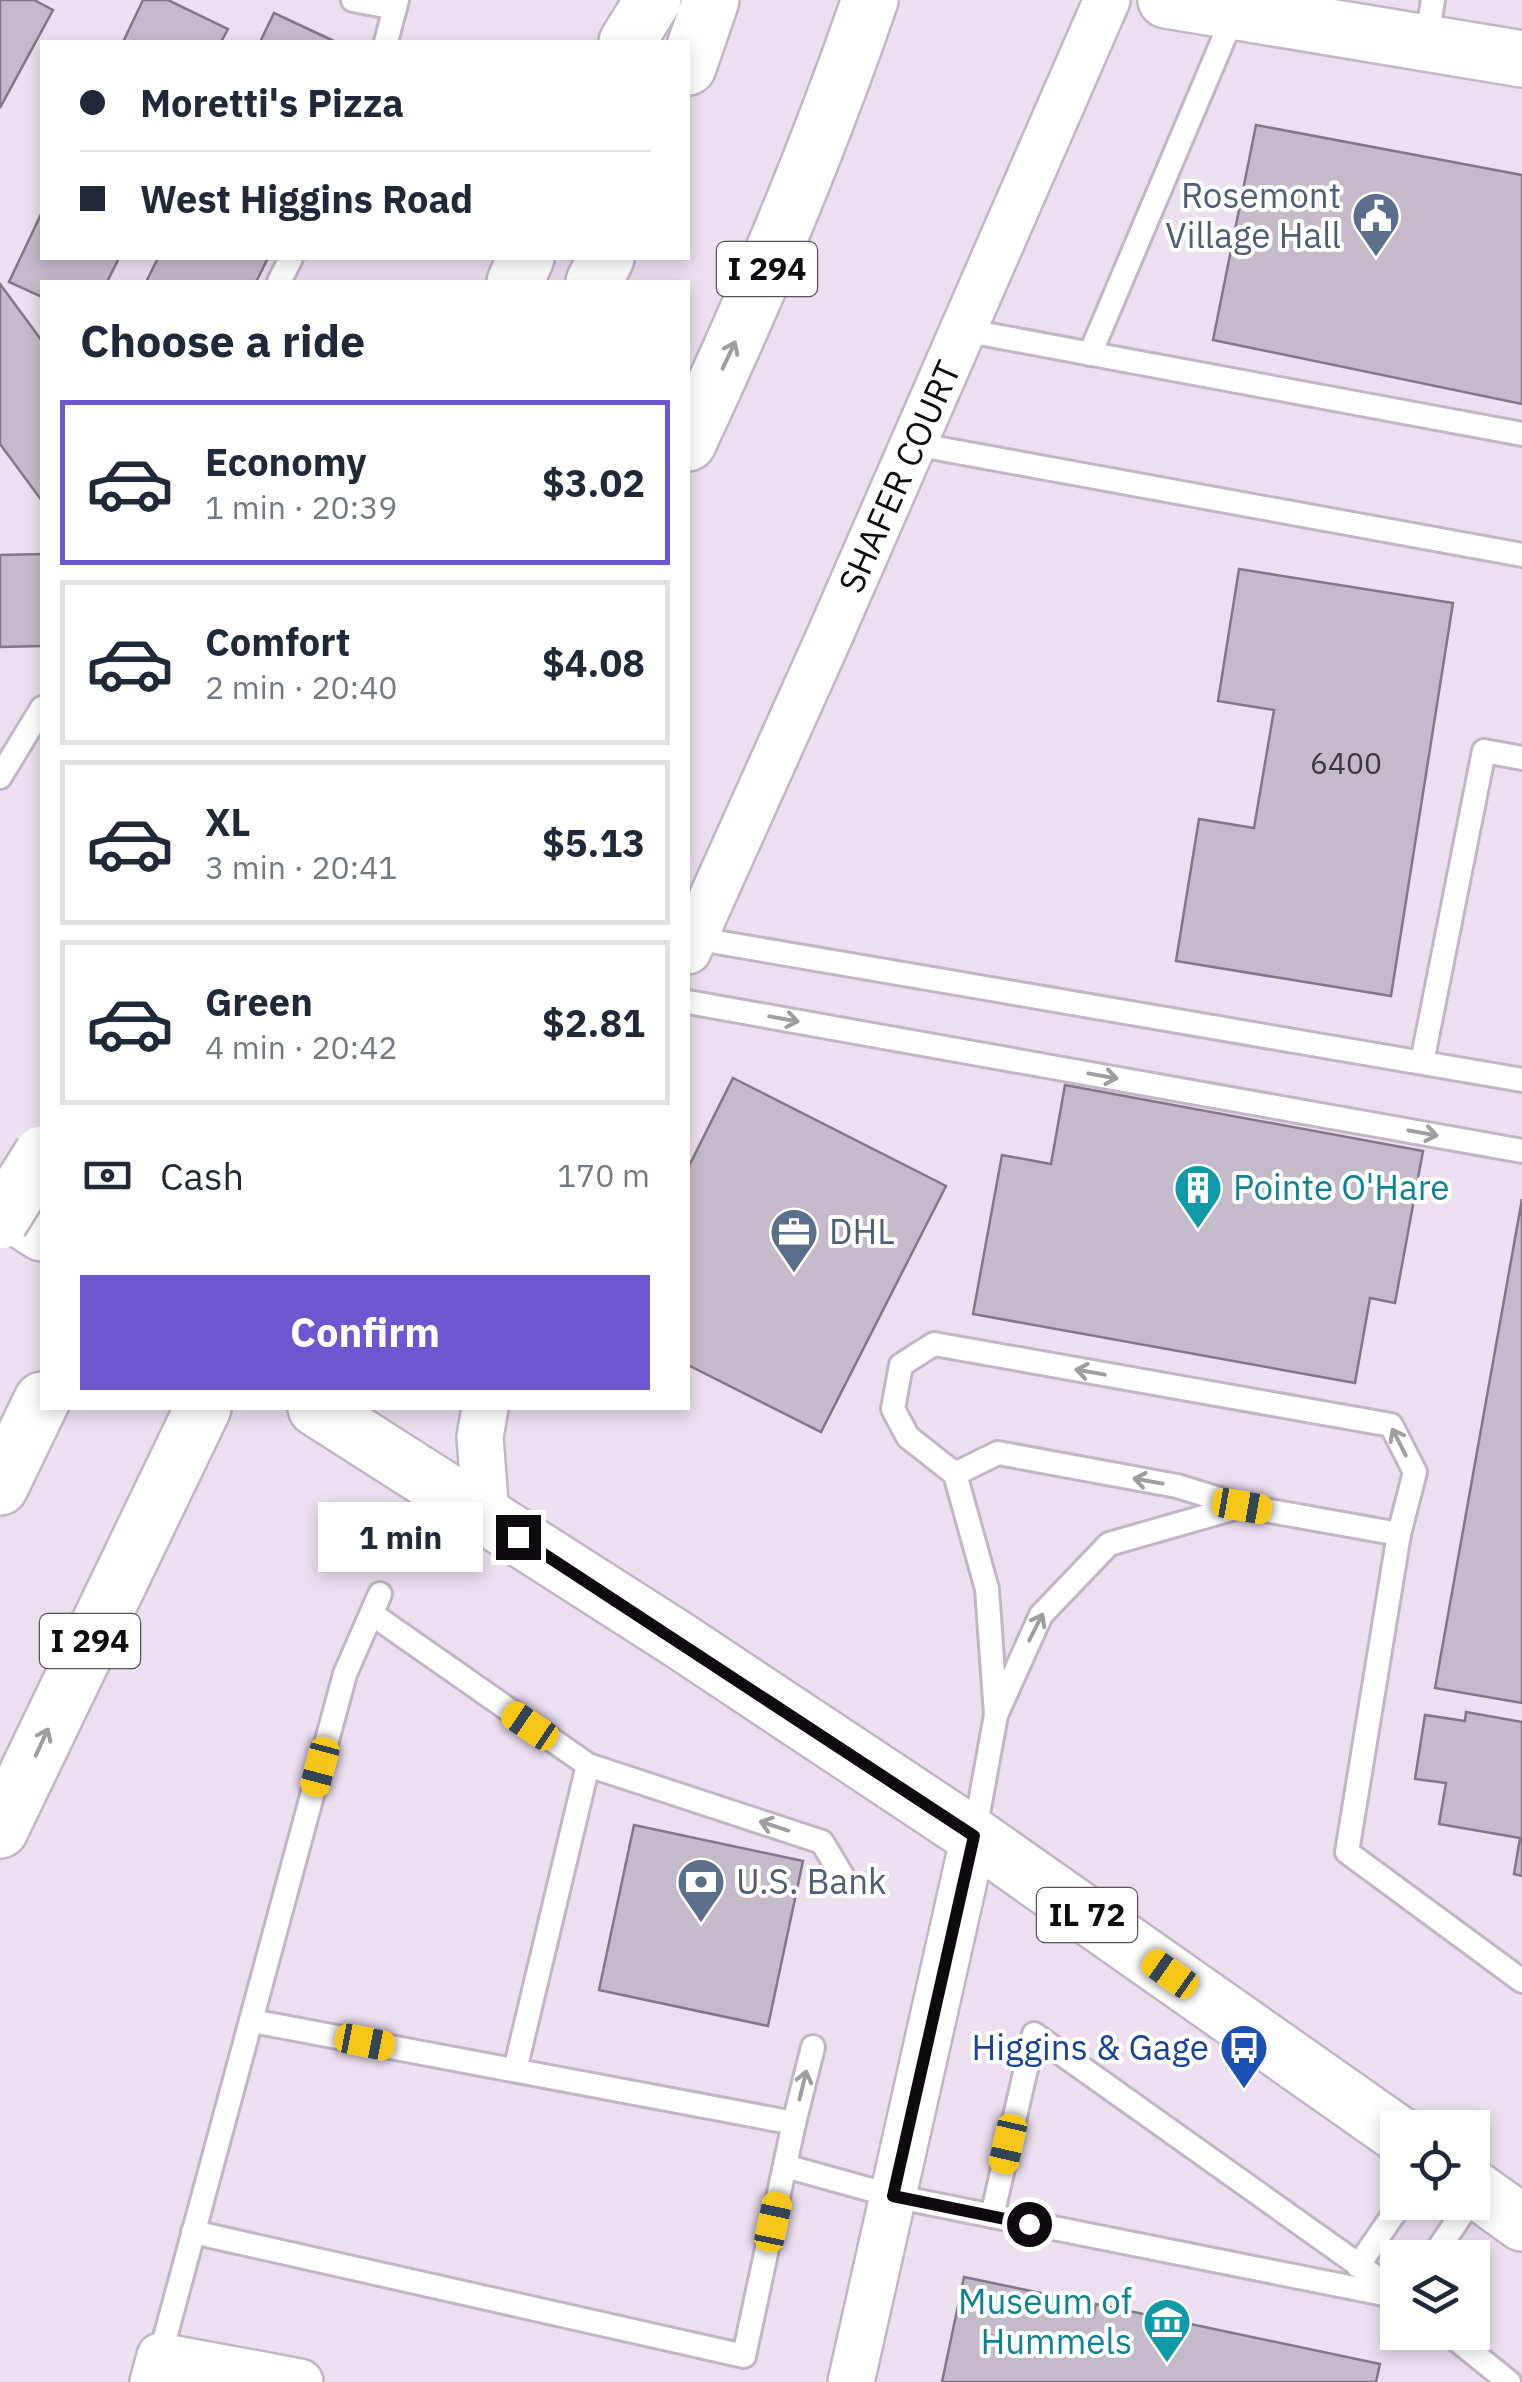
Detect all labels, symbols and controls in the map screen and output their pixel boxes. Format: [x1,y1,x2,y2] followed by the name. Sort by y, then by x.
[140,78,404,127] text: Moretti's Pizza
[1165,172,1341,258] place label: Rosemont Village Hall
[140,174,473,223] text: West Higgins Road
[1350,190,1402,258] public building icon: Rosemont Village Hall
[717,242,817,296] road number: I 294
[80,311,365,369] text: Choose a ride
[721,341,740,371] one-way arrow
[827,353,971,600] street label: SHAFER COURT
[205,437,367,486] text: Economy
[85,438,175,528] icon: car
[542,458,645,507] text: $3.02
[205,486,398,528] text: 1 min · 20:39
[205,617,350,666] text: Comfort
[85,618,175,708] icon: car
[542,638,645,687] text: $4.08
[205,666,398,708] text: 2 min · 20:40
[1310,743,1382,782] house number: 6400
[205,797,251,846] text: XL
[85,798,175,888] icon: car
[542,818,645,867] text: $5.13
[205,846,398,888] text: 3 min · 20:41
[205,977,313,1026] text: Green
[85,978,175,1068] icon: car
[542,998,645,1047] text: $2.81
[767,1010,799,1029] one-way arrow
[205,1026,398,1068] text: 4 min · 20:42
[1087,1067,1119,1086] one-way arrow
[1407,1124,1439,1143] one-way arrow
[80,1148,135,1203] icon: cash
[160,1151,244,1200] text: Cash
[557,1154,650,1196] text: 170 m
[1172,1162,1224,1230] building icon: Pointe O'Hare
[1233,1164,1450,1210] place label: Pointe O'Hare
[768,1206,820,1274] office icon: DHL
[829,1208,895,1254] place label: DHL
[80,1275,650,1390] button: Confirm
[1074,1362,1106,1381] one-way arrow
[1389,1428,1408,1458] one-way arrow
[1133,1470,1165,1489] one-way arrow
[1210,1486,1274,1526] car
[318,1502,483,1572] callout: 1 min
[496,1515,541,1560] route end
[359,1516,442,1558] text: 1 min
[1027,1612,1046,1642] one-way arrow
[40,1614,140,1668] road number: I 294
[497,1697,563,1755] car
[34,1728,53,1758] one-way arrow
[298,1734,342,1800] car
[759,1816,790,1834] one-way arrow
[675,1856,727,1924] bank icon: U.S. Bank
[736,1858,887,1904] place label: U.S. Bank
[1037,1888,1137,1942] road number: IL 72
[1137,1945,1203,2003] car
[333,2022,397,2062] car
[1218,2022,1270,2090] bus stop icon: Higgins & Gage
[971,2024,1209,2070] place label: Higgins & Gage
[795,2070,814,2101] one-way arrow
[1380,2110,1490,2350] map controls
[1380,2110,1490,2220] button: locate
[987,2111,1029,2177] car
[752,2190,794,2254] car
[1007,2202,1052,2247] route start
[1380,2240,1490,2350] button: layers
[958,2278,1132,2364] place label: Museum of Hummels
[1141,2296,1193,2364] museum icon: Museum of Hummels

